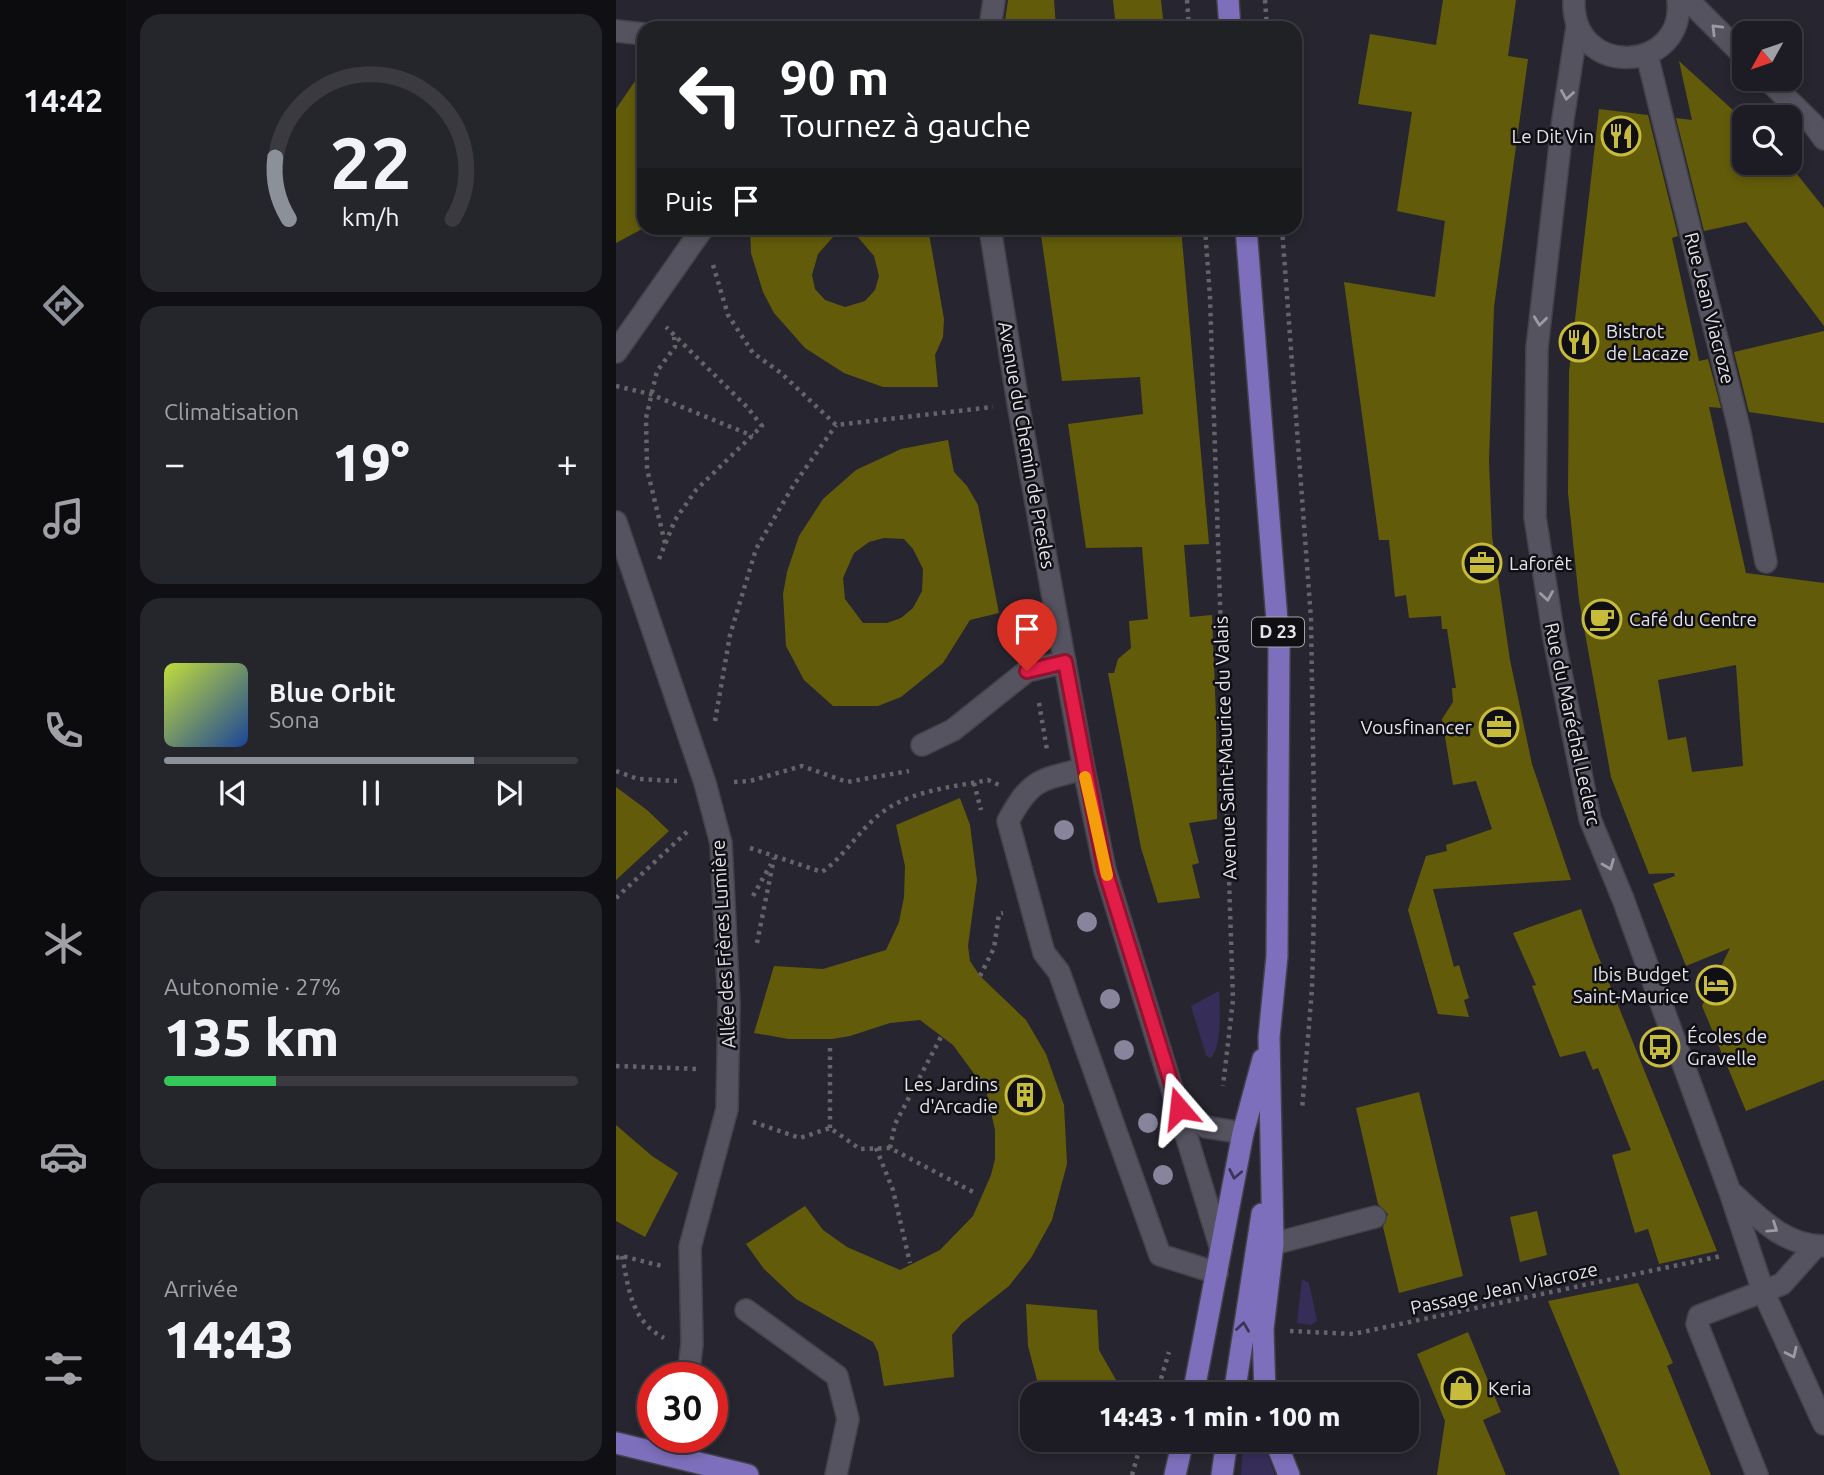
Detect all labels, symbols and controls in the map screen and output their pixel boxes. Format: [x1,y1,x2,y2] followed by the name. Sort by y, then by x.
[1732,21,1802,91] north arrow
[1732,21,1802,175] map controls
[1711,24,1724,37] one-way arrow
[665,49,756,140] icon: left
[780,49,889,104] text: 90 m
[23,82,103,118] text: 14:42
[1560,89,1575,101] one-way arrow
[1732,105,1802,175] button: search
[780,107,1031,143] text: Tournez à gauche
[1600,115,1642,157] restaurant icon: Le Dit Vin
[330,121,412,203] text: 22
[1512,125,1594,147] place label: Le Dit Vin
[727,182,765,220] icon: arrive
[665,187,713,216] text: Puis
[342,203,400,231] text: km/h
[1681,230,1739,386] street label: Rue Jean Viacroze
[39,281,88,330] icon: directions
[1533,315,1548,327] one-way arrow
[994,320,1060,570] street label: Avenue du Chemin de Presles
[1606,320,1689,364] place label: Bistrot de Lacaze
[1558,321,1600,363] restaurant icon: Bistrot de Lacaze
[164,399,299,424] text: Climatisation
[332,433,410,491] text: 19°
[164,442,185,484] text: −
[557,442,578,484] text: +
[39,494,88,543] icon: music
[1461,542,1503,584] office icon: Laforêt
[1509,552,1572,574] place label: Laforêt
[1539,590,1554,602] one-way arrow
[1581,598,1623,640] cafe icon: Café du Centre
[997,599,1057,671] pin
[1629,608,1757,630] place label: Café du Centre
[1008,610,1046,648] icon: arrive
[1209,616,1241,880] street label: Avenue Saint-Maurice du Valais
[1252,618,1304,646] road number: D 23
[1541,620,1605,828] street label: Rue du Maréchal Leclerc
[269,678,396,707] text: Blue Orbit
[39,706,88,755] icon: phone
[1478,706,1520,748] office icon: Vousfinancer
[269,707,319,732] text: Sona
[1361,716,1472,738] place label: Vousfinancer
[214,774,252,812] icon: previous
[352,774,390,812] icon: pause
[490,774,528,812] icon: next
[707,839,739,1049] street label: Allée des Frères Lumière
[1600,858,1614,870] one-way arrow
[39,919,88,968] icon: climate
[1573,963,1690,1007] place label: Ibis Budget Saint-Maurice
[1695,964,1737,1006] hotel icon: Ibis Budget Saint-Maurice
[164,974,341,999] text: Autonomie · 27%
[164,1008,339,1066] text: 135 km
[1687,1025,1767,1069] place label: Écoles de Gravelle
[1639,1026,1681,1068] bus stop icon: Écoles de Gravelle
[1142,1071,1216,1145] position arrow
[904,1073,998,1117] place label: Les Jardins d'Arcadie
[1004,1074,1046,1116] building icon: Les Jardins d'Arcadie
[39,1132,88,1181] icon: car
[1228,1168,1243,1180] one-way arrow
[1765,1219,1778,1232] one-way arrow
[1408,1257,1600,1319] street label: Passage Jean Viacroze
[164,1276,239,1301] text: Arrivée
[164,1310,294,1368] text: 14:43
[1235,1321,1250,1333] one-way arrow
[39,1344,88,1393] icon: filters
[1784,1346,1798,1358] one-way arrow
[637,1362,728,1453] speed limit sign: 30
[1440,1367,1482,1409] shop icon: Keria
[1488,1377,1531,1399] place label: Keria
[1099,1402,1340,1431] text: 14:43 · 1 min · 100 m

